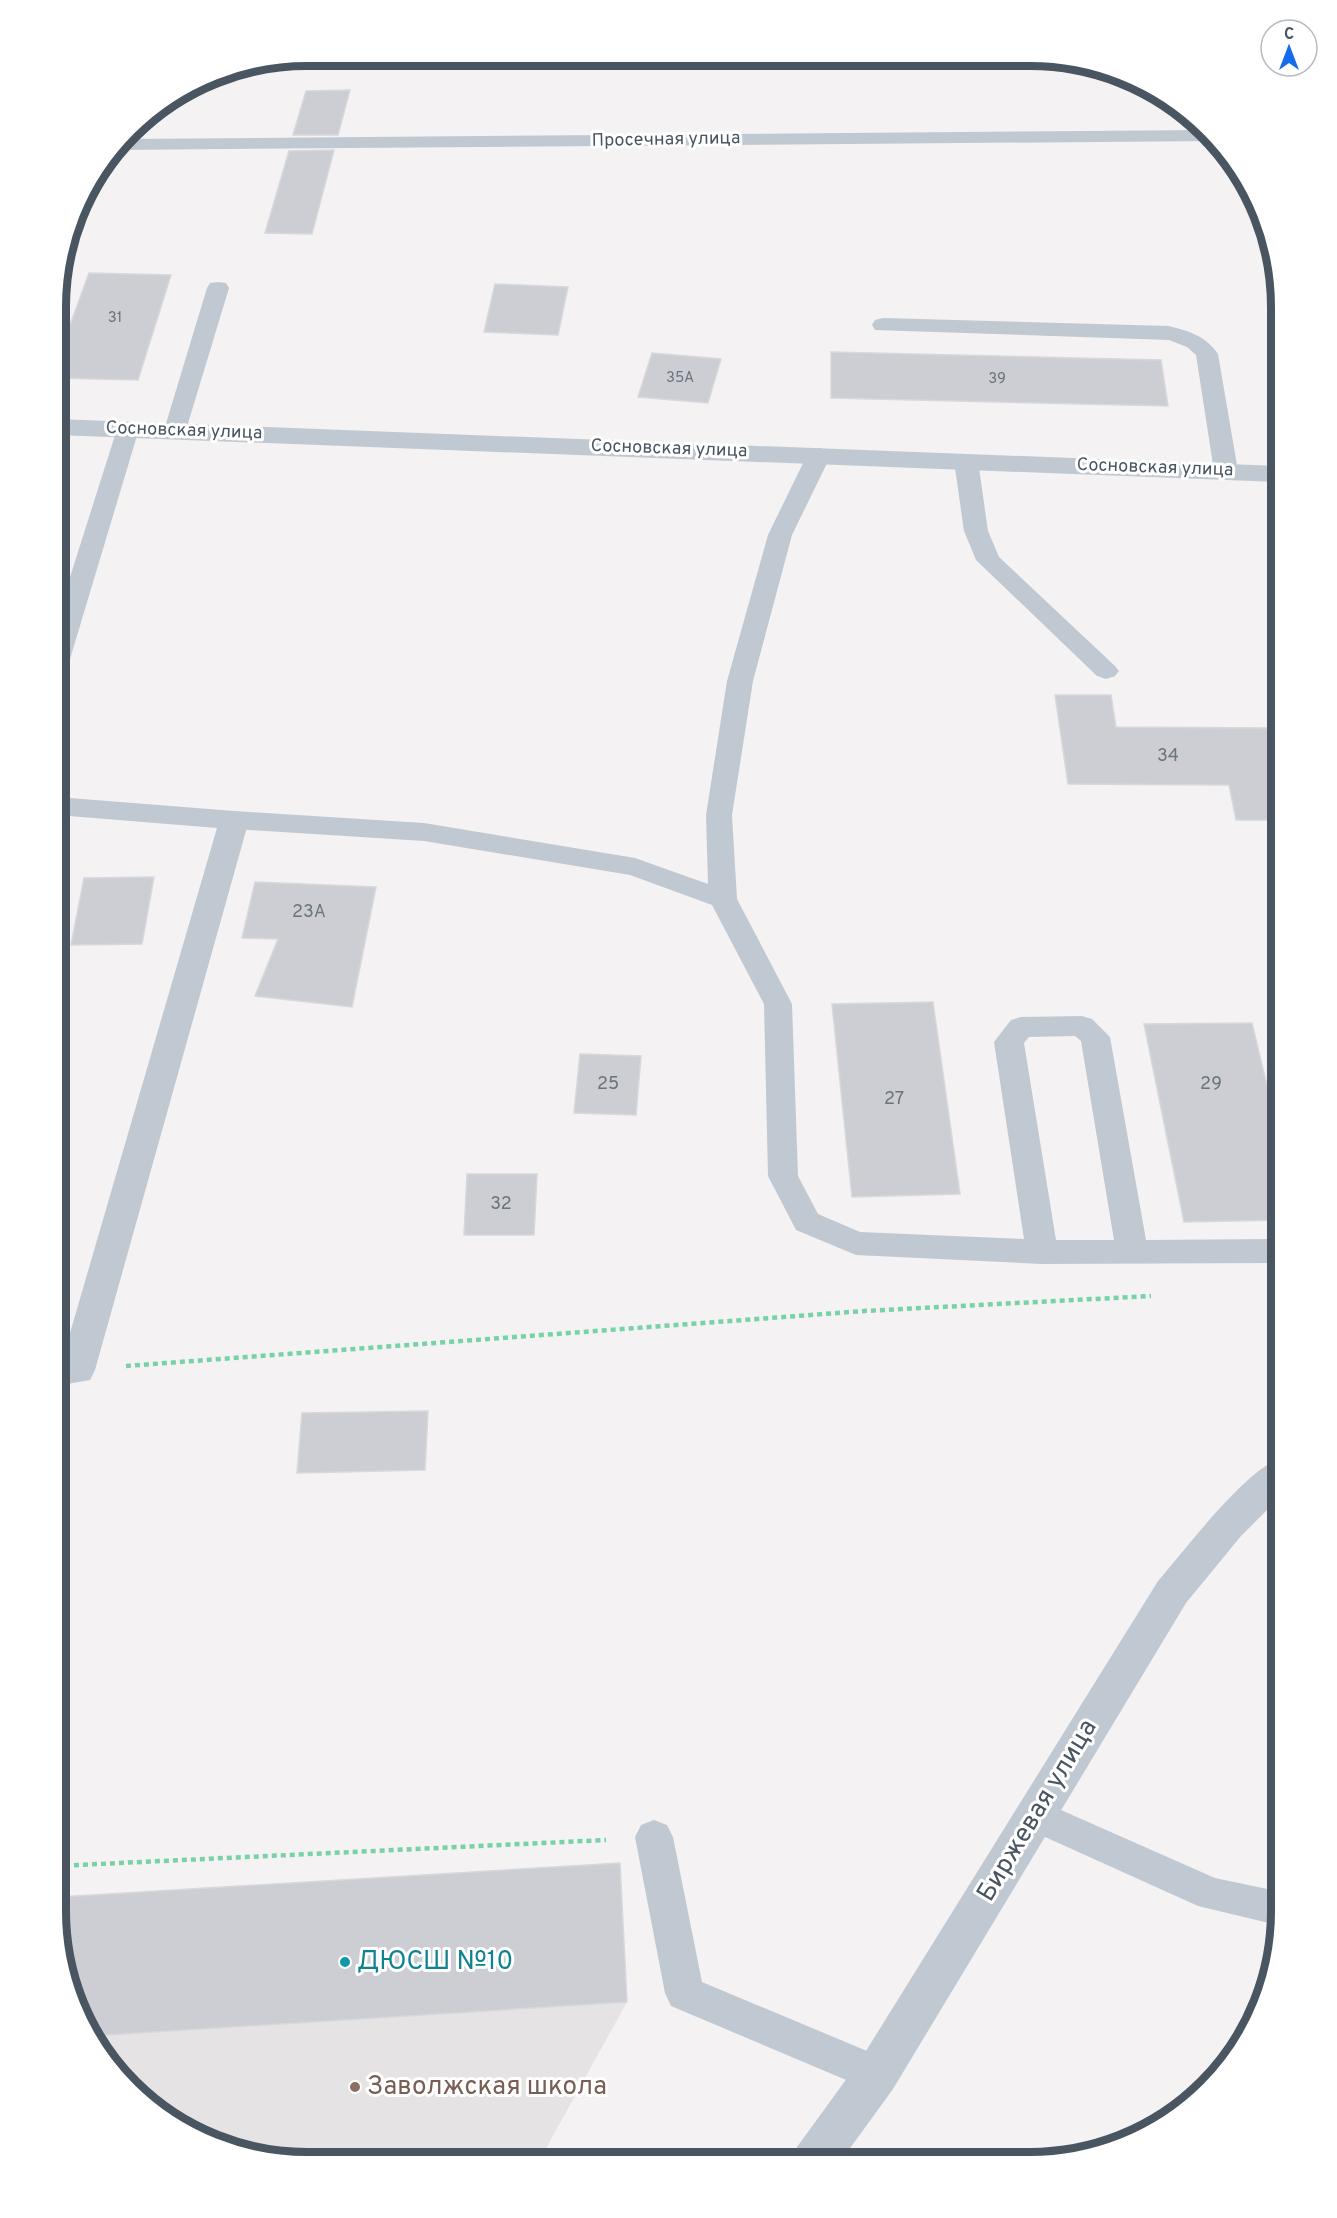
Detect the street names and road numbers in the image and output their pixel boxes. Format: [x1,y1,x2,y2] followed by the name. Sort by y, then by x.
[592,127,740,153] street label: Просечная улица
[105,417,263,445] street label: Сосновская улица
[590,435,748,463] street label: Сосновская улица
[1076,454,1234,482] street label: Сосновская улица
[971,1714,1105,1908] street label: Биржевая улица

